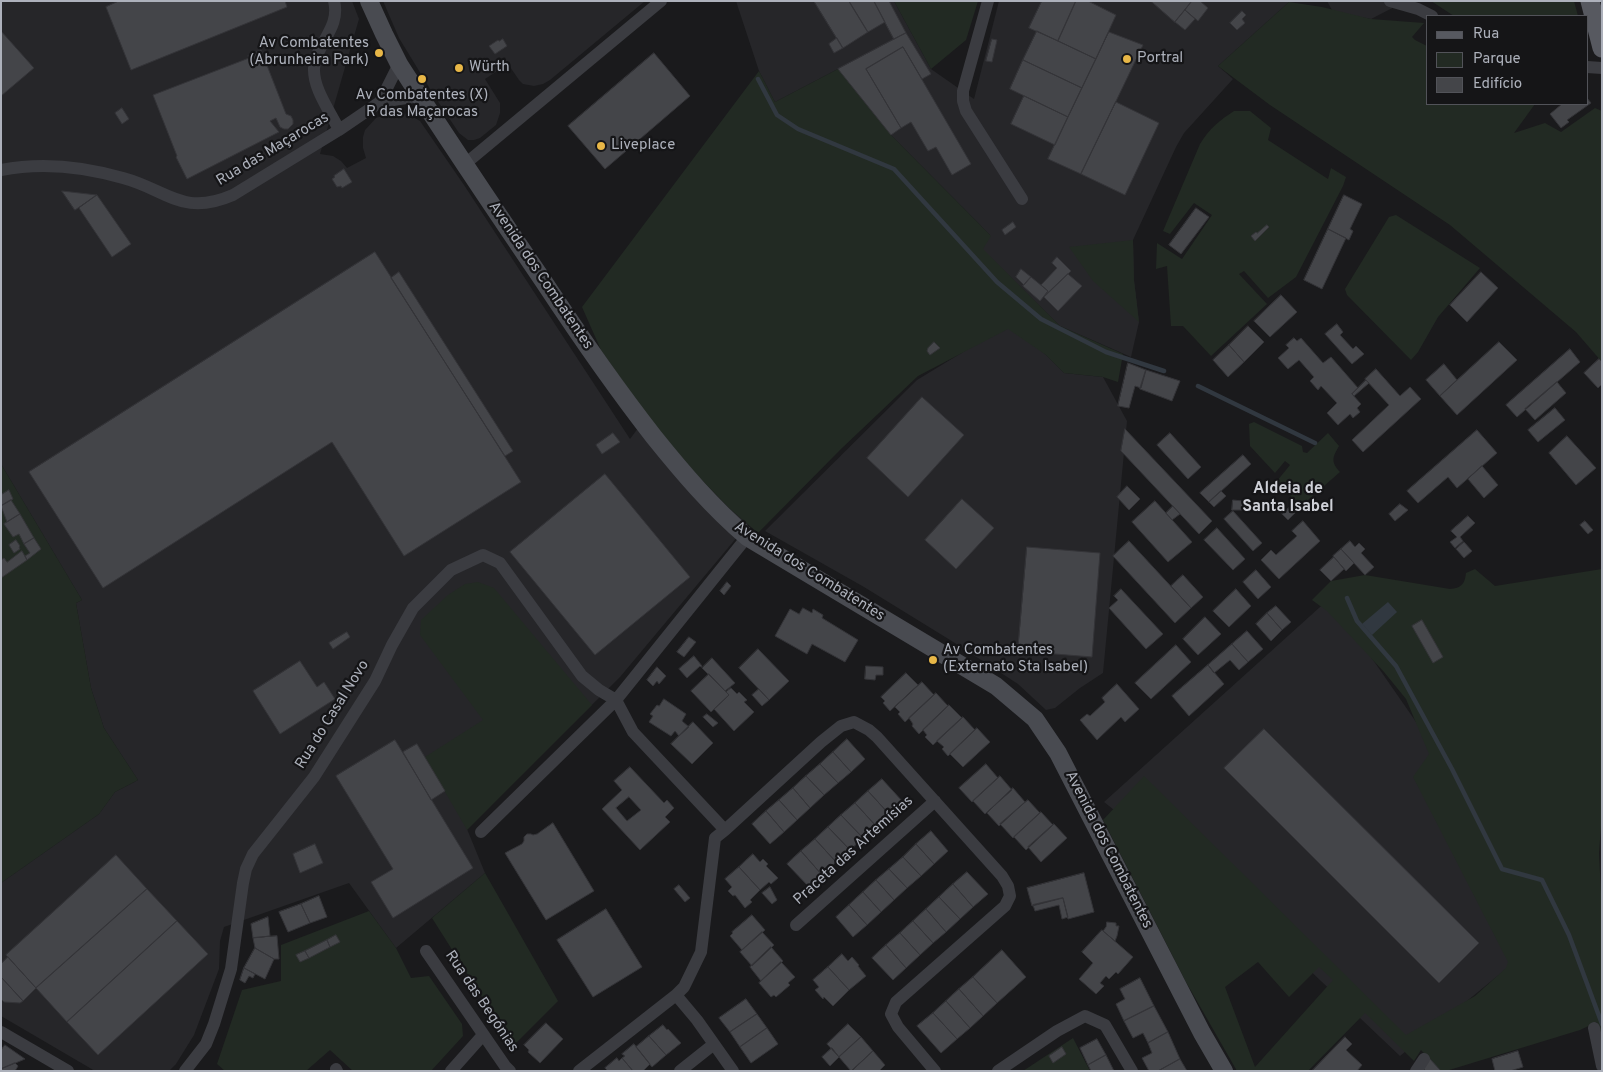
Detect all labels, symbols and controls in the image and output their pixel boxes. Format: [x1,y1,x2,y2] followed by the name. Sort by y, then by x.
[1426,15,1588,105] legend
[1473,25,1499,44] text: Rua
[249,35,369,70] place label: Av Combatentes (Abrunheira Park)
[373,47,385,59] marker: Av Combatentes (Abrunheira Park)
[1137,50,1183,68] place label: Portral
[1473,50,1521,69] text: Parque
[1121,53,1133,65] marker: Portral
[469,59,510,77] place label: Würth
[453,62,465,74] marker: Würth
[416,73,428,85] marker: Av Combatentes (X) R das Maçarocas
[1473,75,1522,94] text: Edifício
[355,87,489,122] place label: Av Combatentes (X) R das Maçarocas
[213,109,333,191] street label: Rua das Maçarocas
[611,137,675,155] place label: Liveplace
[595,140,607,152] marker: Liveplace
[484,199,596,353] street label: Avenida dos Combatentes
[1242,480,1334,518] district label: Aldeia de Santa Isabel
[730,518,888,626] street label: Avenida dos Combatentes
[943,642,1088,677] place label: Av Combatentes (Externato Sta Isabel)
[927,654,939,666] marker: Av Combatentes (Externato Sta Isabel)
[292,657,374,773] street label: Rua do Casal Novo
[1060,768,1156,932] street label: Avenida dos Combatentes
[790,793,918,909] street label: Praceta das Artemísias
[440,948,522,1056] street label: Rua das Begónias

